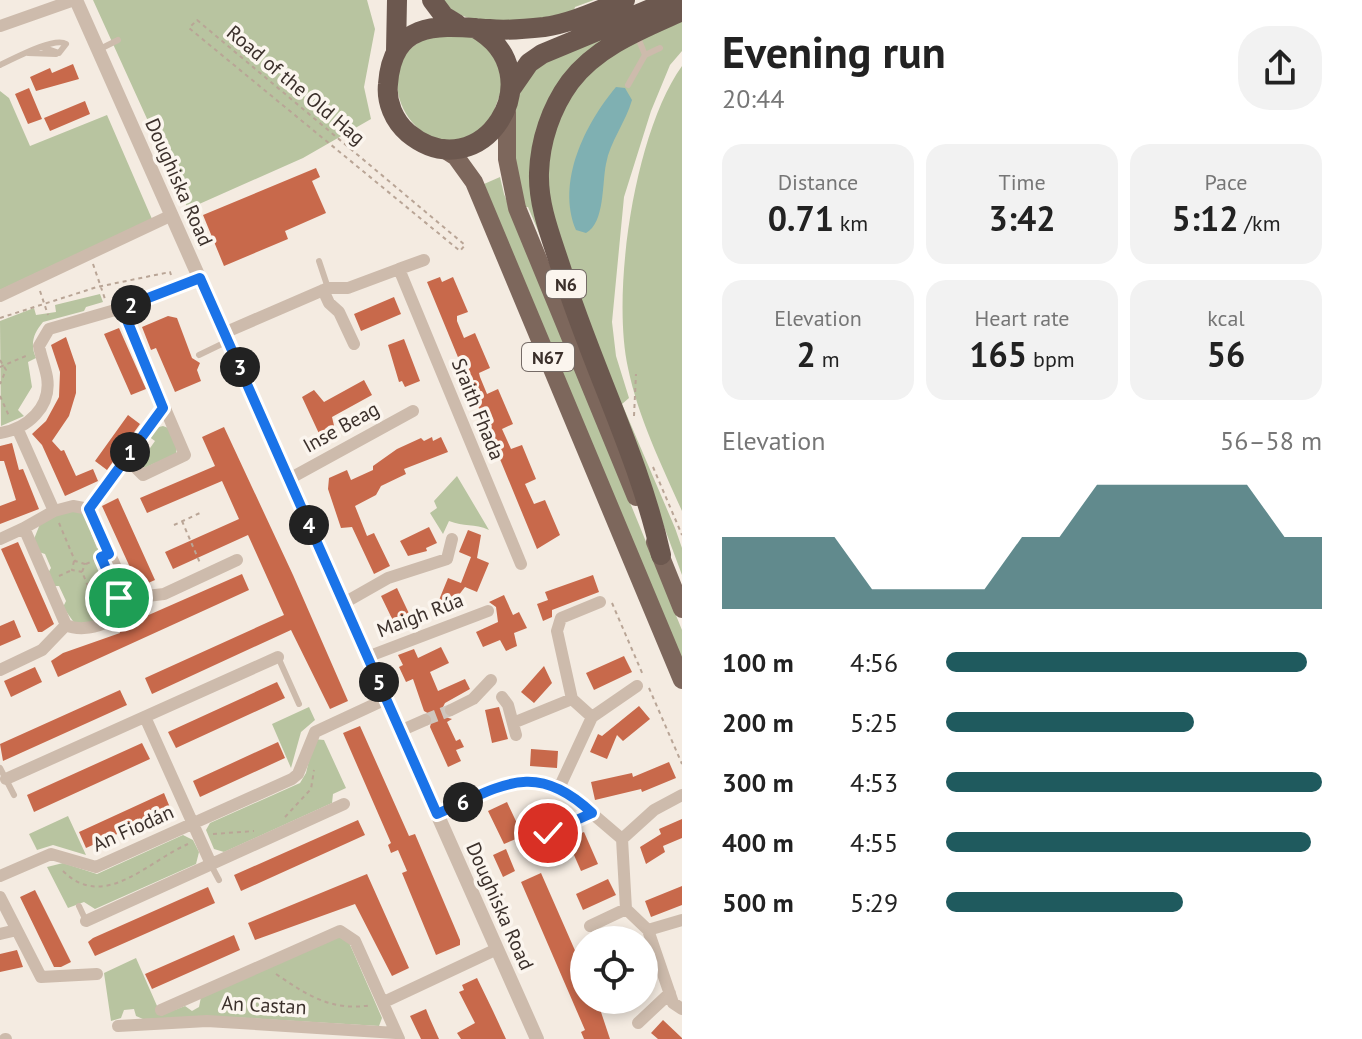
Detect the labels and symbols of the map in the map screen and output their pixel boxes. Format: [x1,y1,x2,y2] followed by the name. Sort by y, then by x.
[221,19,371,151] street label: Road of the Old Hag
[139,114,219,250] street label: Doughiska Road
[546,270,586,298] road number: N6
[111,285,151,325] pin: 2
[522,343,574,371] road number: N67
[220,347,260,387] pin: 3
[446,354,510,464] street label: Sraith Fhada
[298,395,384,459] street label: Inse Beag
[110,432,150,472] pin: 1
[289,505,329,545] pin: 4
[85,564,153,632] pin
[373,587,467,643] street label: Maigh Rúa
[359,662,399,702] pin: 5
[443,782,483,822] pin: 6
[88,799,178,857] street label: An Fiodán
[514,799,582,867] pin
[460,838,540,974] street label: Doughiska Road
[221,990,307,1020] street label: An Castan

